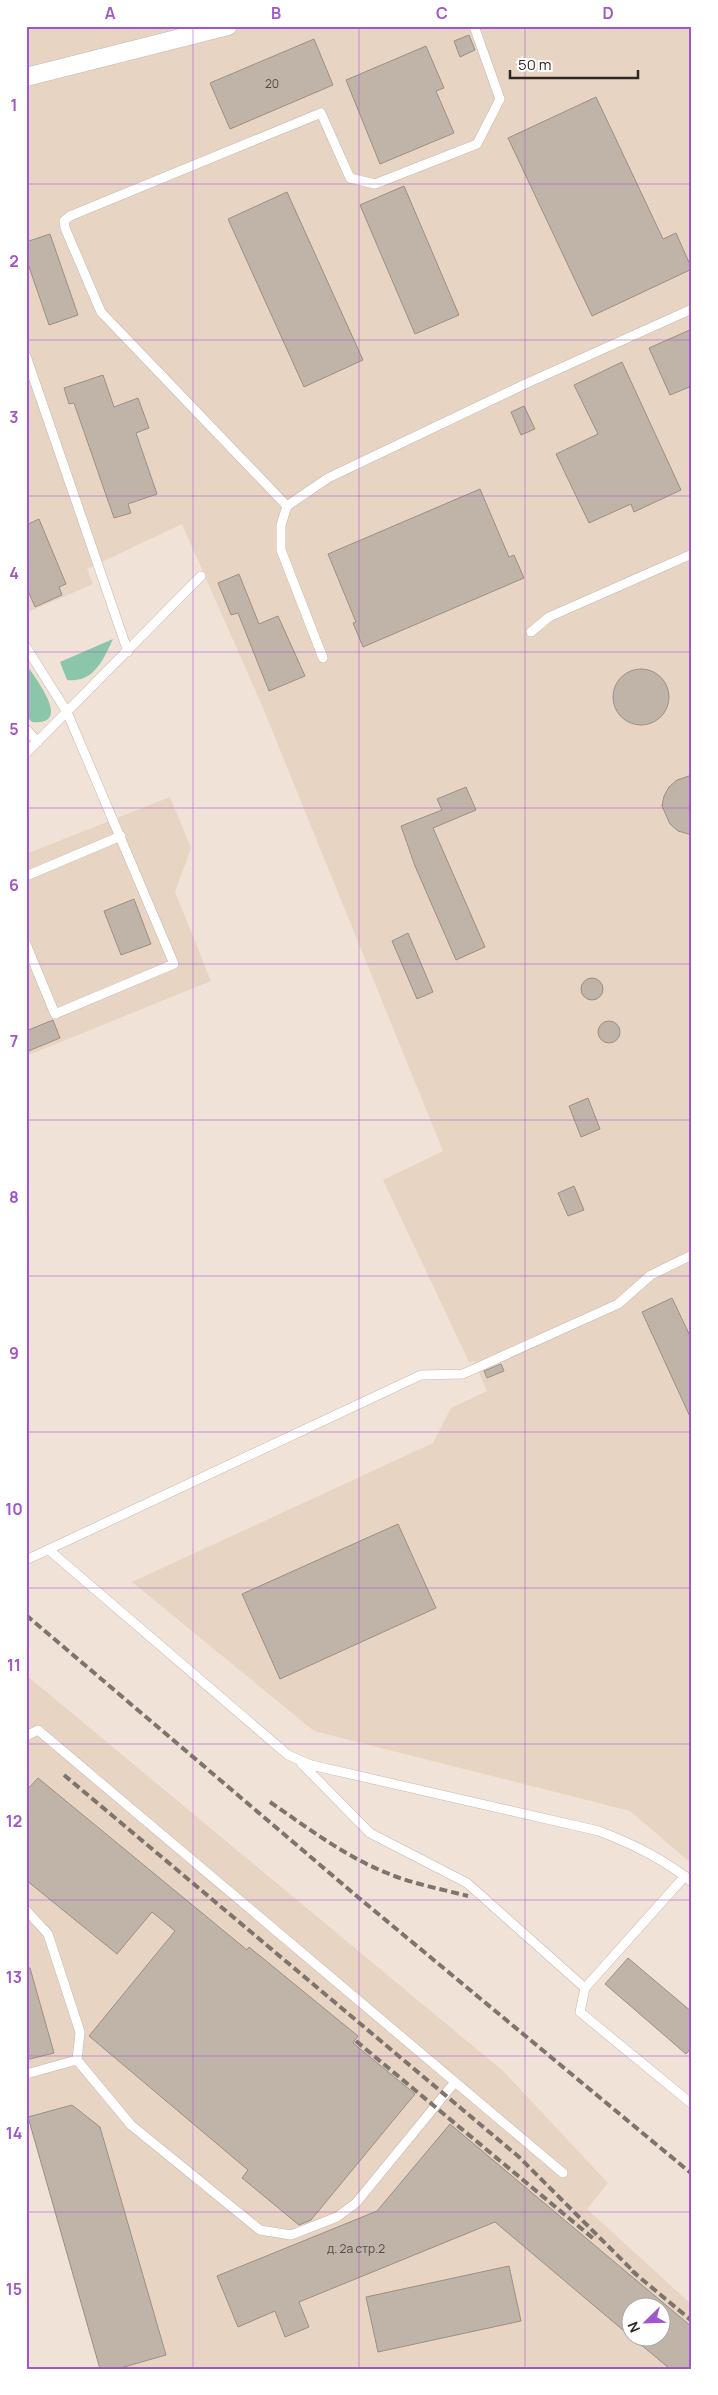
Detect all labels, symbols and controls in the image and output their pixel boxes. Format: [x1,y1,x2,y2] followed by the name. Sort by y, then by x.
[105,2,116,24] text: A
[271,2,281,24] text: B
[436,2,448,24] text: C
[602,2,614,24] text: D
[510,48,638,80] scale bar
[518,54,552,75] text: 50 m
[265,75,279,92] house number: 20
[10,94,18,116] text: 1
[9,250,19,272] text: 2
[9,406,19,428] text: 3
[9,562,19,584] text: 4
[9,718,19,740] text: 5
[9,874,19,896] text: 6
[10,1030,18,1052] text: 7
[9,1186,19,1208] text: 8
[9,1342,19,1364] text: 9
[5,1498,23,1520] text: 10
[7,1654,21,1676] text: 11
[6,1810,22,1832] text: 12
[6,1966,22,1988] text: 13
[6,2122,22,2144] text: 14
[327,2240,385,2257] house number: д. 2а стр.2
[6,2278,22,2300] text: 15
[620,2298,670,2348] north arrow
[623,2319,644,2336] text: N

